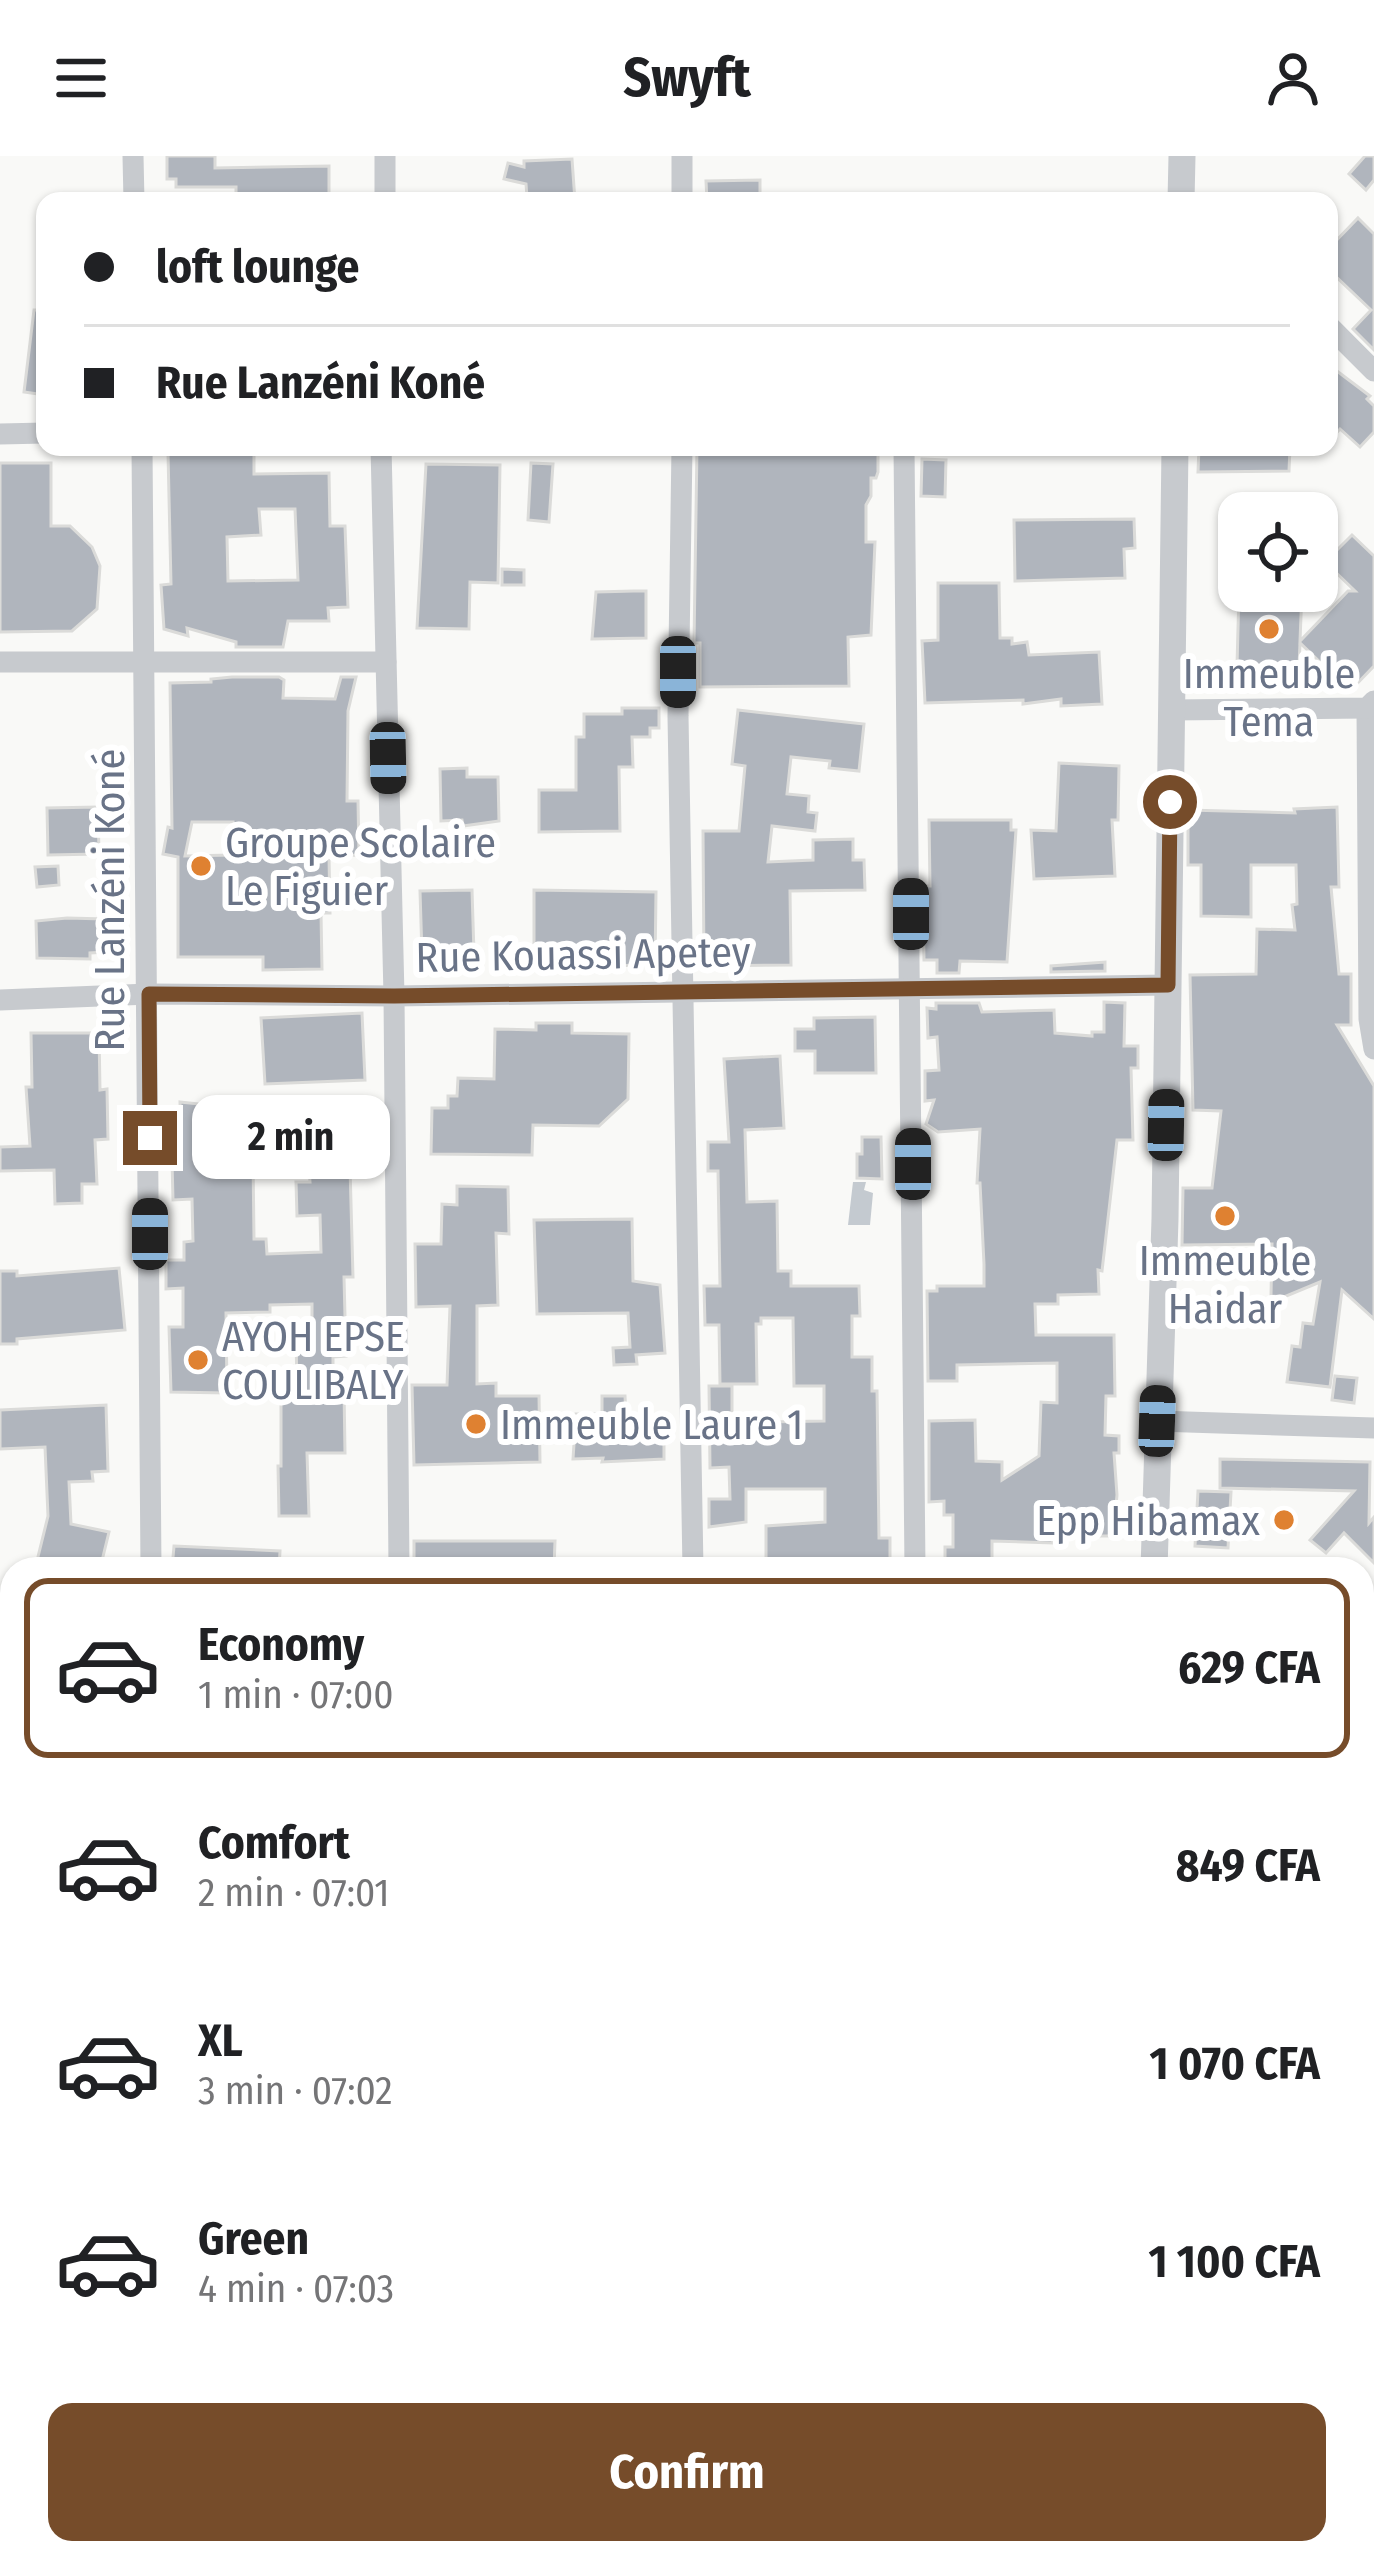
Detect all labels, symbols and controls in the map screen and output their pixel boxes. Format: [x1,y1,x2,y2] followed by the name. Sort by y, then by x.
[48,45,114,111] icon: menu
[1260,45,1326,111] icon: person
[623,46,751,110] text: Swyft
[156,240,359,294] text: loft lounge
[156,356,485,410] text: Rue Lanzéni Koné
[1218,492,1338,612] map controls
[1218,492,1338,612] button: locate
[1256,616,1282,642] marker: Immeuble Tema
[660,636,696,708] car
[1183,649,1355,747] place label: Immeuble Tema
[369,722,407,794] car
[85,749,135,1051] street label: Rue Lanzéni Koné
[1143,775,1197,829] route start
[225,818,496,916] place label: Groupe Scolaire Le Figuier
[188,853,214,879] marker: Groupe Scolaire Le Figuier
[893,878,929,950] car
[415,927,751,983] street label: Rue Kouassi Apetey
[1147,1089,1185,1161] car
[192,1096,390,1180] callout: 2 min
[123,1111,177,1165] route end
[248,1114,334,1160] text: 2 min
[895,1128,931,1200] car
[132,1198,168,1270] car
[1212,1203,1238,1229] marker: Immeuble Haidar
[1139,1236,1311,1334] place label: Immeuble Haidar
[222,1312,405,1410] place label: AYOH EPSE COULIBALY
[185,1347,211,1373] marker: AYOH EPSE COULIBALY
[1138,1384,1176,1458] car
[500,1400,804,1450] place label: Immeuble Laure 1
[463,1411,489,1437] marker: Immeuble Laure 1
[1036,1496,1261,1546] place label: Epp Hibamax
[1271,1507,1297,1533] marker: Epp Hibamax
[54,1614,162,1722] icon: car
[198,1618,364,1672] text: Economy
[1178,1641,1320,1695] text: 629 CFA
[198,1672,394,1718] text: 1 min · 07:00
[54,1812,162,1920] icon: car
[198,1816,350,1870] text: Comfort
[1176,1839,1320,1893] text: 849 CFA
[198,1870,390,1916] text: 2 min · 07:01
[54,2010,162,2118] icon: car
[198,2014,243,2068] text: XL
[1150,2037,1320,2091] text: 1 070 CFA
[198,2068,393,2114] text: 3 min · 07:02
[54,2208,162,2316] icon: car
[198,2212,309,2266] text: Green
[1148,2235,1320,2289] text: 1 100 CFA
[198,2266,394,2312] text: 4 min · 07:03
[48,2403,1326,2541] button: Confirm

